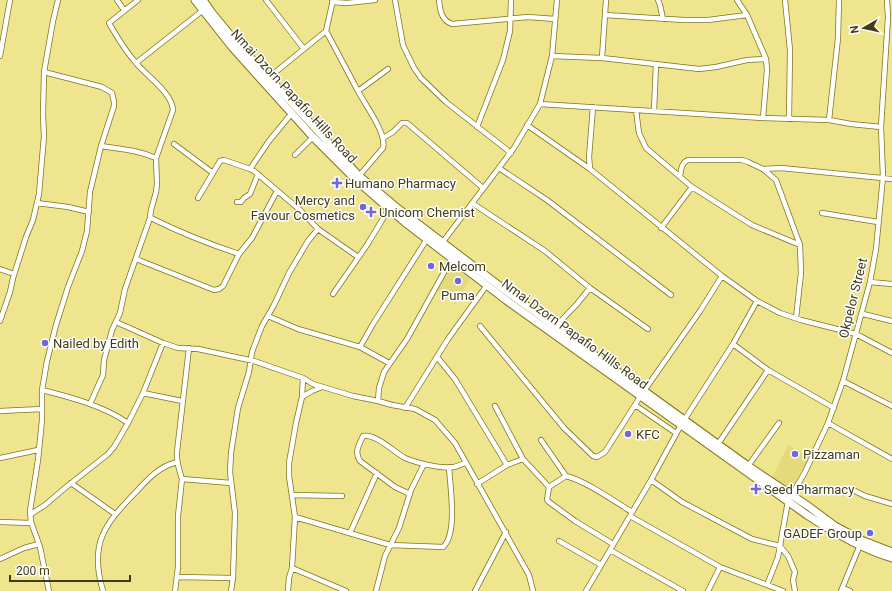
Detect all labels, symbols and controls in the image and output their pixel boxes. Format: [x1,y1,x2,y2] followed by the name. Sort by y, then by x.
[844,8,884,48] north arrow
[848,24,862,34] text: N
[228,26,360,166] street label: Nmai Dzorn Papafio Hills Road
[345,176,456,191] place label: Humano Pharmacy
[332,178,342,188] marker: Humano Pharmacy
[251,193,355,223] place label: Mercy and Favour Cosmetics
[358,202,368,212] marker: Mercy and Favour Cosmetics
[379,205,475,220] place label: Unicom Chemist
[366,207,376,217] marker: Unicom Chemist
[836,256,870,340] street label: Okpelor Street
[439,259,486,274] place label: Melcom
[426,261,436,271] marker: Melcom
[453,276,463,286] marker: Puma
[499,276,651,392] street label: Nmai Dzorn Papafio Hills Road
[441,288,475,303] place label: Puma
[53,336,139,351] place label: Nailed by Edith
[40,338,50,348] marker: Nailed by Edith
[636,427,660,442] place label: KFC
[623,429,633,439] marker: KFC
[803,447,860,462] place label: Pizzaman
[790,449,800,459] marker: Pizzaman
[764,482,854,497] place label: Seed Pharmacy
[751,484,761,494] marker: Seed Pharmacy
[783,526,862,541] place label: GADEF Group
[865,528,875,538] marker: GADEF Group
[10,557,130,583] scale bar
[16,564,50,578] text: 200 m

